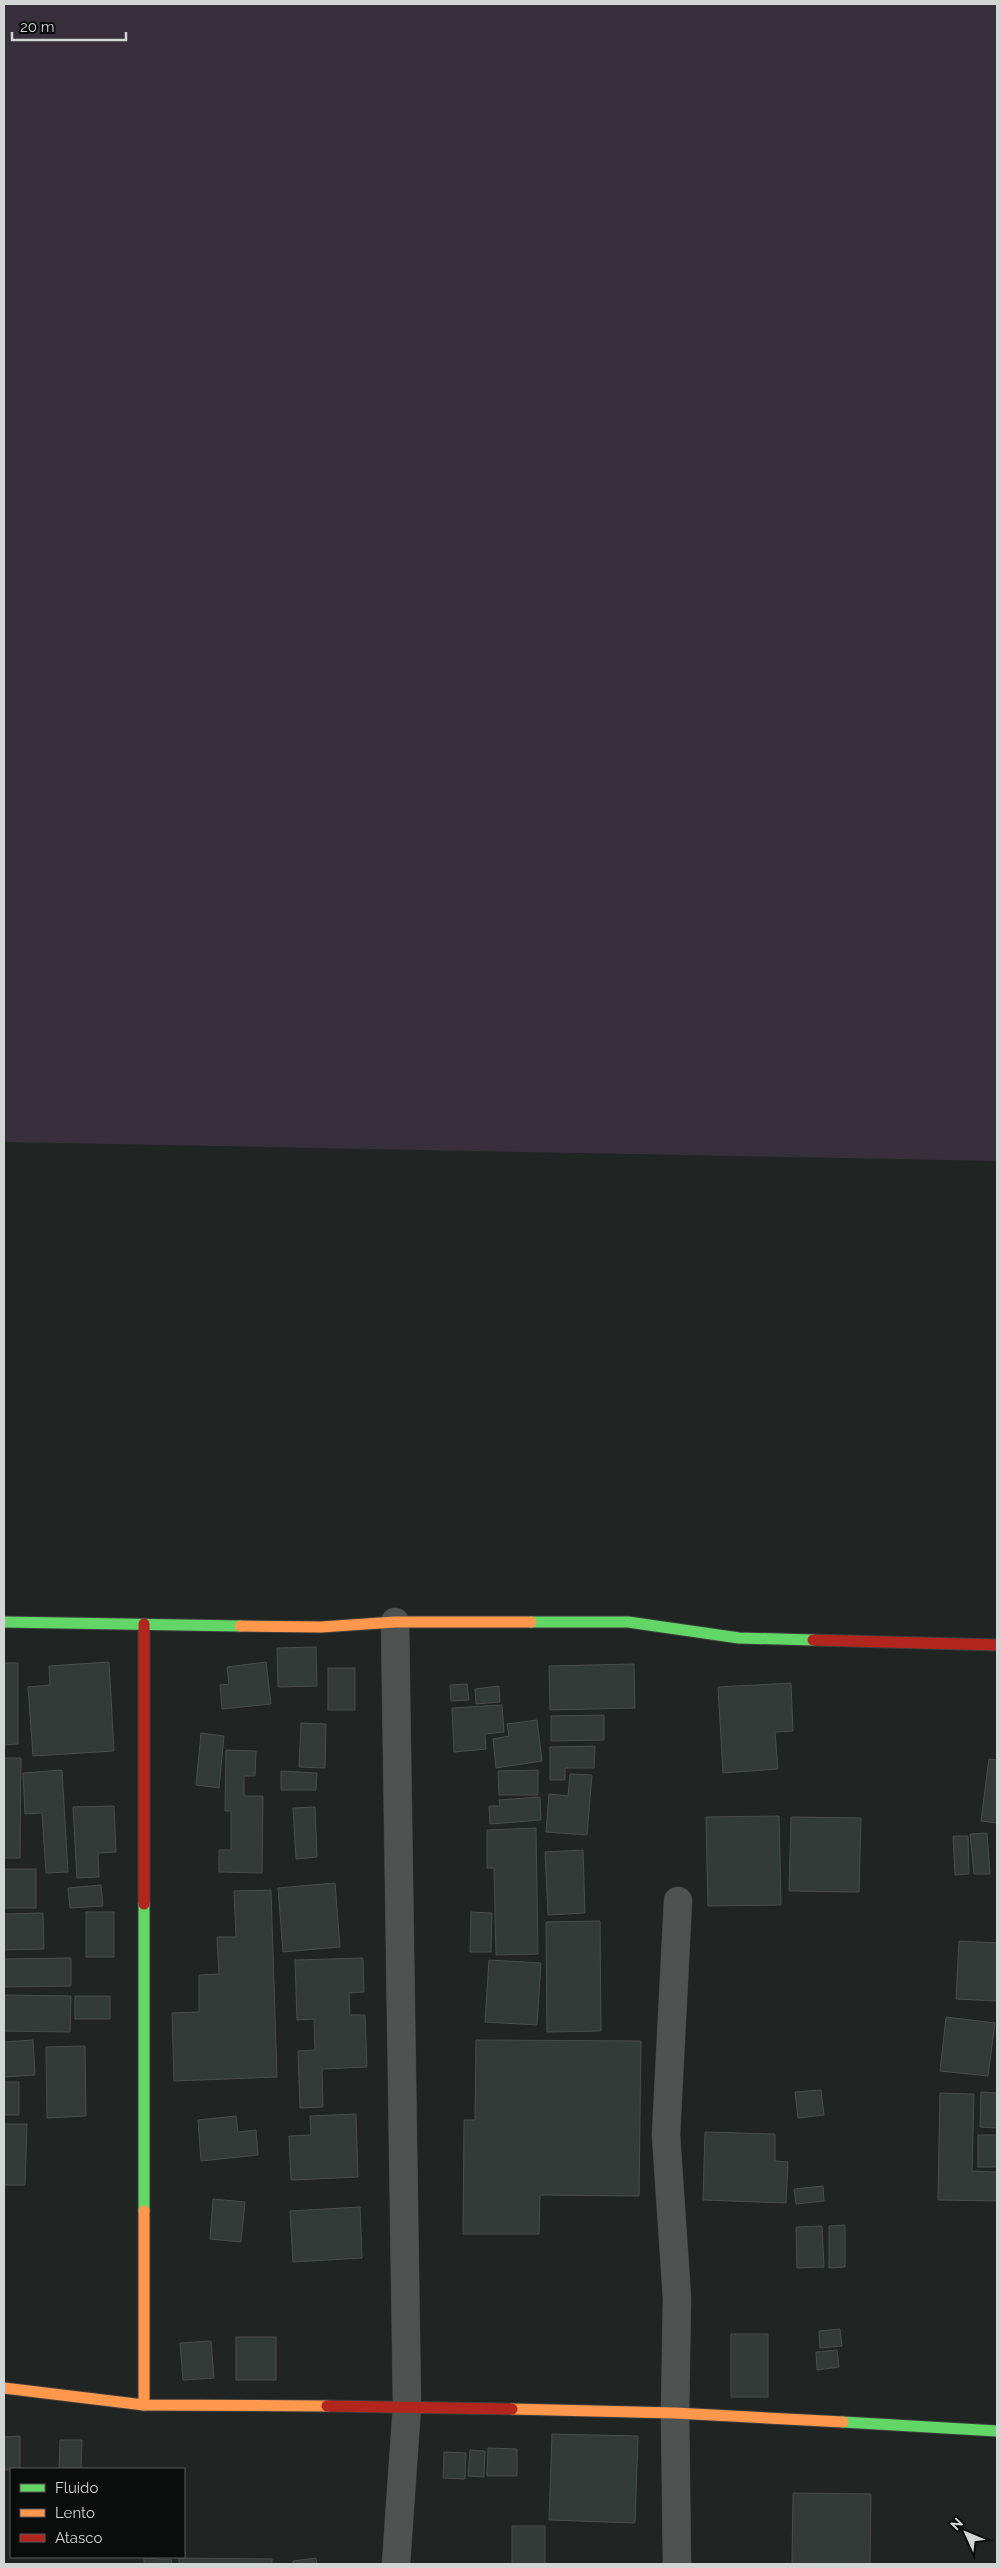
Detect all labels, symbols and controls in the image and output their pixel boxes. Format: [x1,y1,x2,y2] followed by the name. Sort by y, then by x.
[12,10,126,42] scale bar
[20,18,55,36] text: 20 m
[10,2468,185,2558] legend
[55,2479,98,2497] text: Fluido
[55,2504,95,2522] text: Lento
[941,2508,991,2558] north arrow
[947,2515,966,2533] text: N
[55,2529,102,2547] text: Atasco

